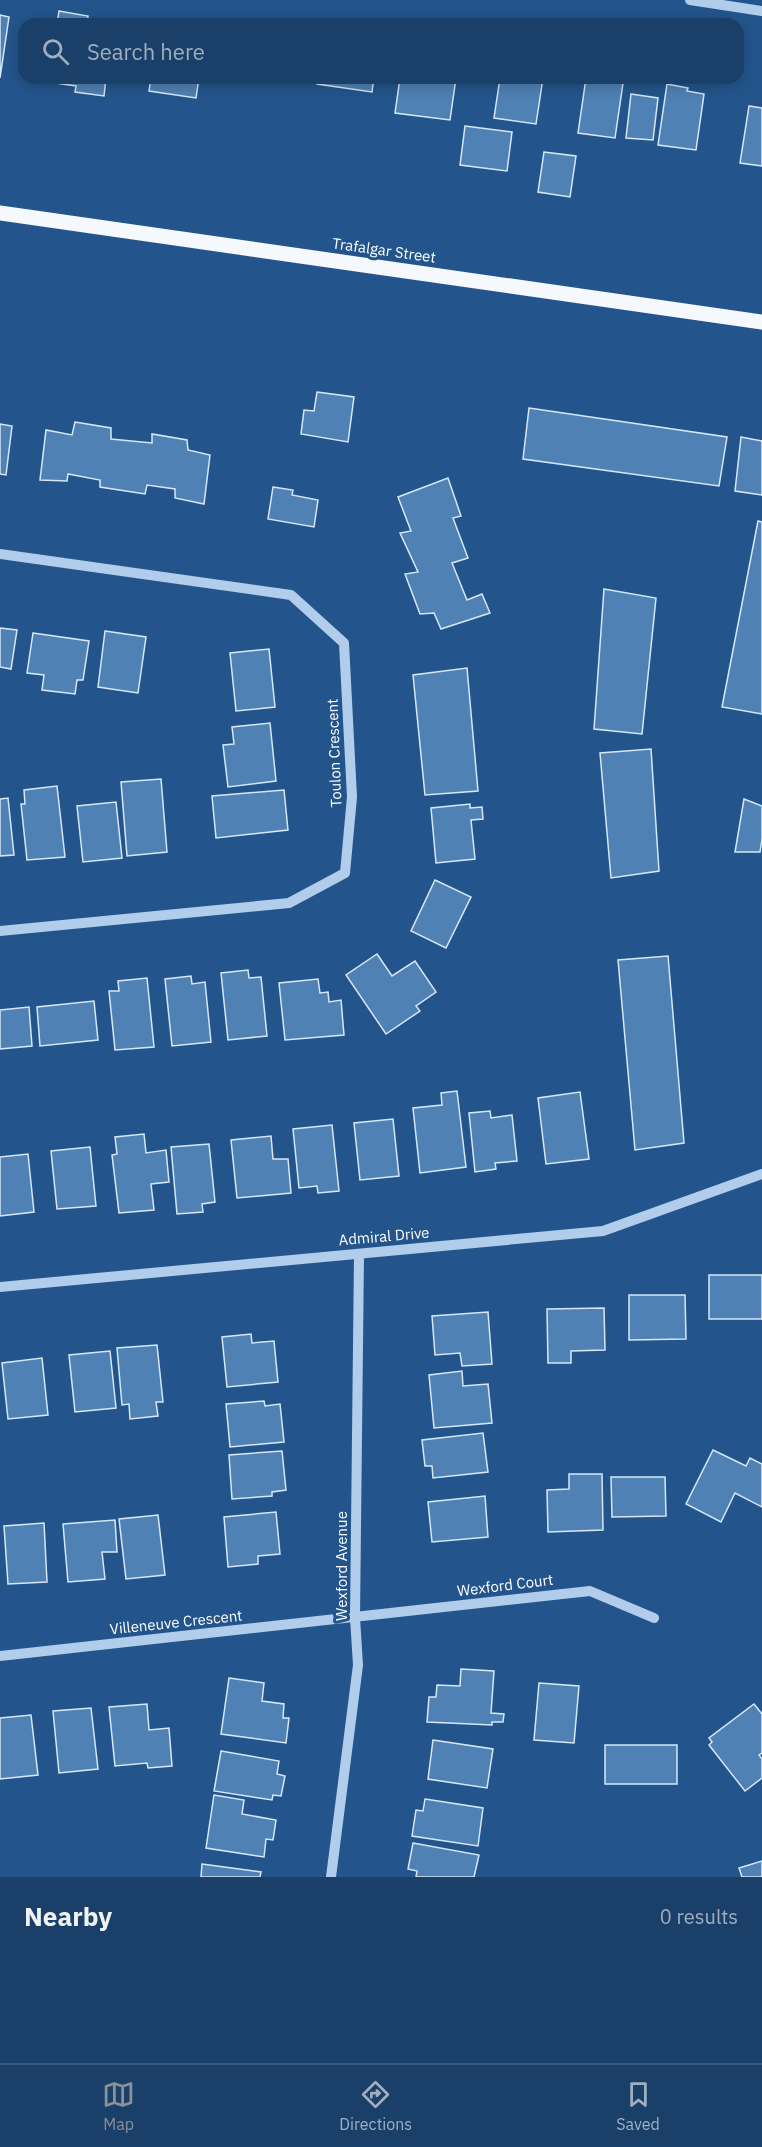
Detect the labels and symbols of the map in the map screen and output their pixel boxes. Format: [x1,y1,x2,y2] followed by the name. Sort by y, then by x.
[331,233,437,267] street label: Trafalgar Street
[323,698,345,808] street label: Toulon Crescent
[338,1223,430,1249] street label: Admiral Drive
[332,1511,351,1621] street label: Wexford Avenue
[456,1570,554,1600] street label: Wexford Court
[109,1606,243,1638] street label: Villeneuve Crescent

